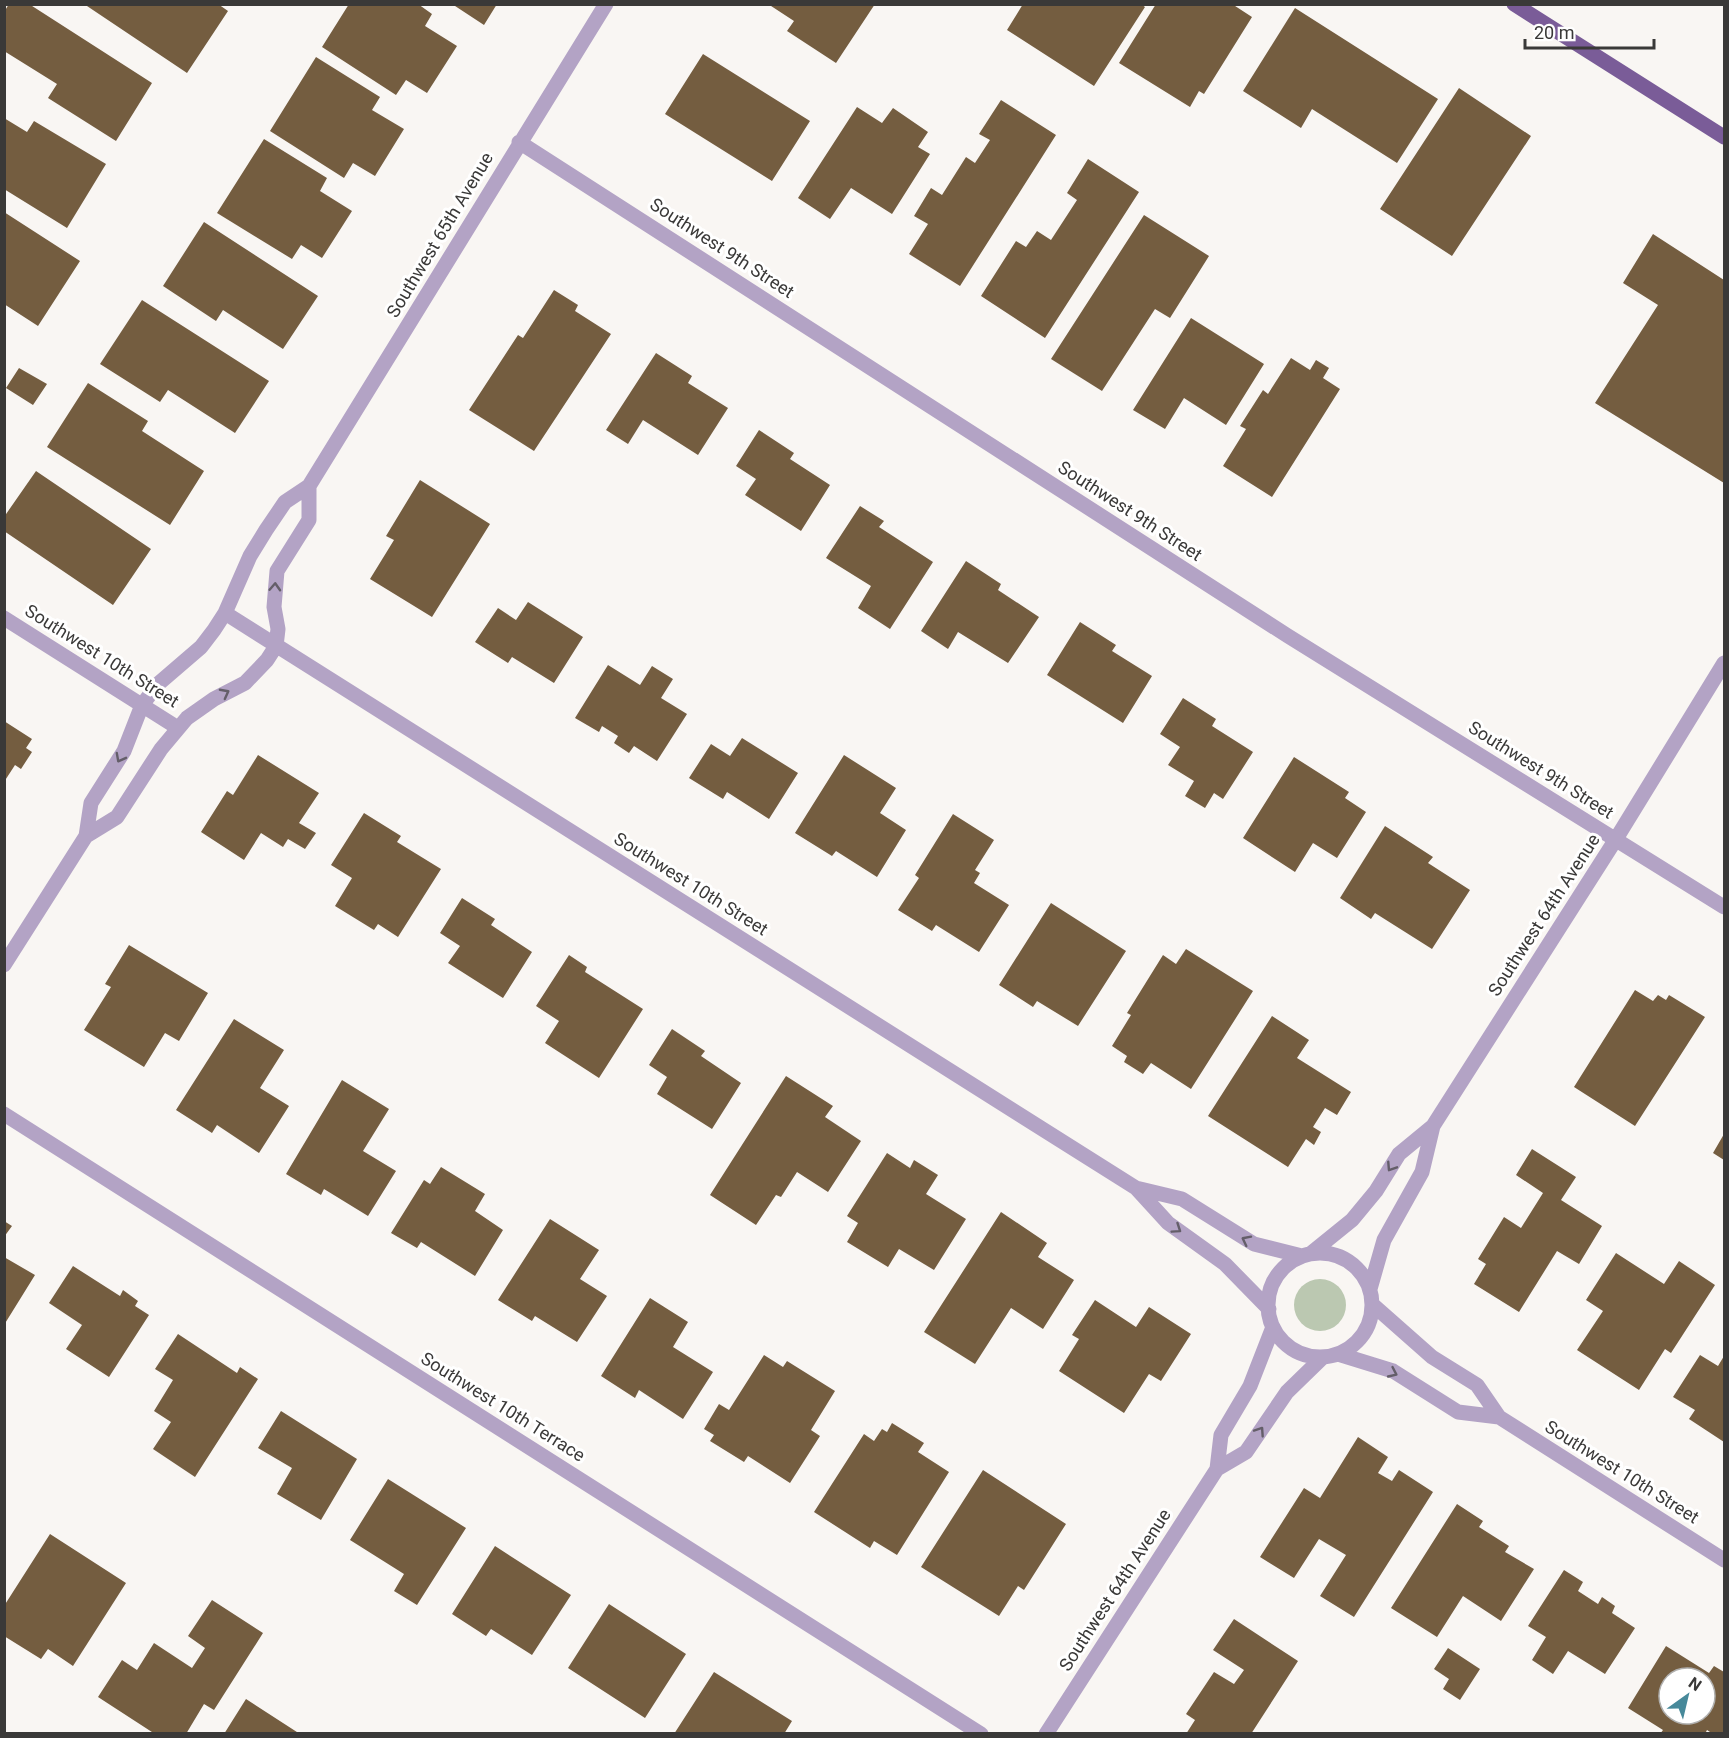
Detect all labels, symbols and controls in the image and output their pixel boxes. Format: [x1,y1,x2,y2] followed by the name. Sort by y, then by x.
[1525,12,1654,50] scale bar
[1534,22,1574,43] text: 20 m
[382,148,497,321] street label: Southwest 65th Avenue
[646,193,798,302] street label: Southwest 9th Street
[1054,456,1206,565] street label: Southwest 9th Street
[269,583,282,592] one-way arrow
[21,600,183,712] street label: Southwest 10th Street
[218,689,229,700] one-way arrow
[1465,716,1618,823] street label: Southwest 9th Street
[116,752,127,763] one-way arrow
[610,828,772,940] street label: Southwest 10th Street
[1483,830,1604,1000] street label: Southwest 64th Avenue
[1388,1160,1399,1171] one-way arrow
[1171,1222,1181,1234] one-way arrow
[1241,1236,1252,1247] one-way arrow
[417,1347,589,1466] street label: Southwest 10th Terrace
[1387,1365,1398,1377] one-way arrow
[1541,1416,1703,1528] street label: Southwest 10th Street
[1253,1427,1264,1438] one-way arrow
[1054,1505,1175,1675] street label: Southwest 64th Avenue
[1657,1666,1717,1726] north arrow
[1685,1673,1705,1695] text: N

